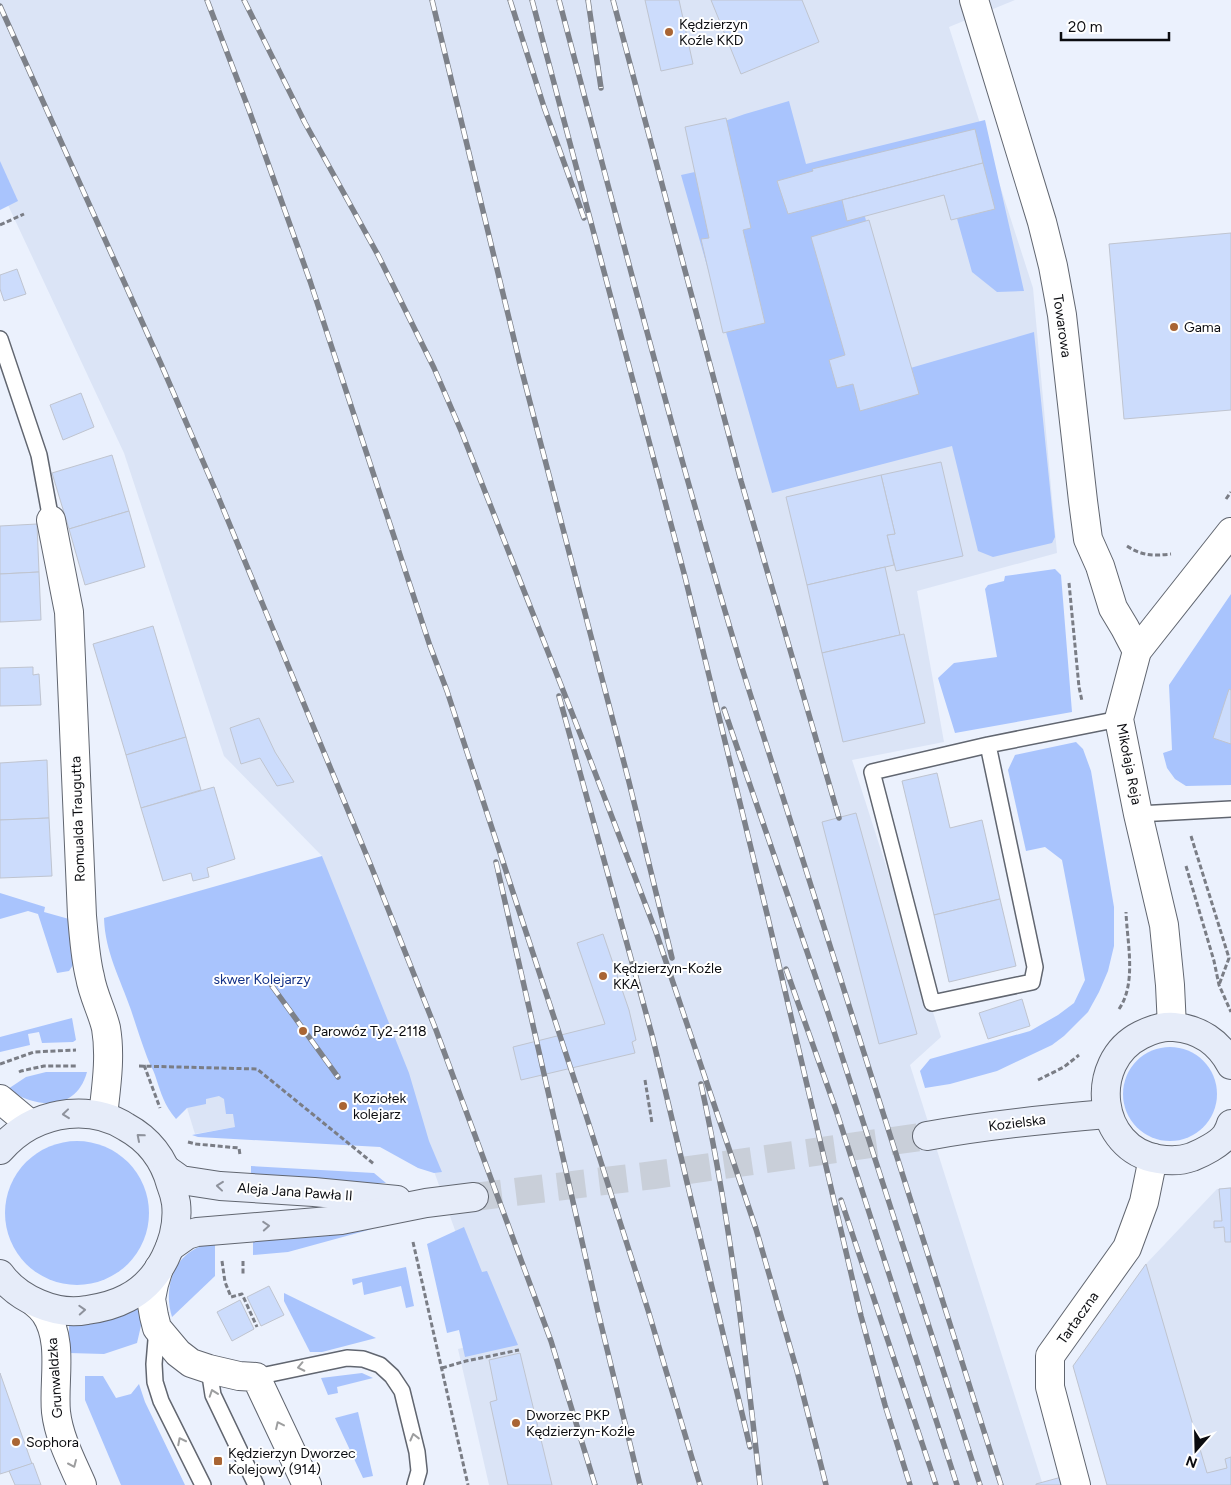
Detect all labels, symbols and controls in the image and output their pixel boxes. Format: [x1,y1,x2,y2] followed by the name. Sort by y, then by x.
[1061,10,1168,42] scale bar
[679,16,748,49] place label: Kędzierzyn Koźle KKD
[1068,18,1102,36] text: 20 m
[663,26,675,38] marker: Kędzierzyn Koźle KKD
[1049,293,1075,359] street label: Towarowa
[1184,319,1221,336] place label: Gama
[1168,321,1180,333] marker: Gama
[1113,722,1145,806] street label: Mikołaja Reja
[67,756,89,882] street label: Romualda Traugutta
[613,960,722,993] place label: Kędzierzyn-Koźle KKA
[597,970,609,982] marker: Kędzierzyn-Koźle KKA
[213,971,311,988] park label: skwer Kolejarzy
[313,1023,427,1040] place label: Parowóz Ty2-2118
[297,1025,309,1037] marker: Parowóz Ty2-2118
[353,1090,406,1123] place label: Koziołek kolejarz
[337,1100,349,1112] marker: Koziołek kolejarz
[61,1108,69,1119] one-way arrow
[987,1111,1047,1135] street label: Kozielska
[137,1133,146,1142] one-way arrow
[237,1179,353,1205] street label: Aleja Jana Pawła II
[216,1181,224,1192] one-way arrow
[263,1221,271,1232] one-way arrow
[1054,1288,1102,1348] street label: Tartaczna
[78,1305,86,1316] one-way arrow
[44,1337,66,1419] street label: Grunwaldzka
[297,1362,306,1372] one-way arrow
[209,1390,219,1398] one-way arrow
[526,1407,635,1440] place label: Dworzec PKP Kędzierzyn-Koźle
[510,1417,522,1429] marker: Dworzec PKP Kędzierzyn-Koźle
[275,1421,285,1430] one-way arrow
[1171,1425,1221,1475] north arrow
[409,1433,420,1442] one-way arrow
[26,1434,79,1451] place label: Sophora
[10,1436,22,1448] marker: Sophora
[177,1437,187,1446] one-way arrow
[228,1445,356,1478] place label: Kędzierzyn Dworzec Kolejowy (914)
[1184,1452,1200,1472] text: N
[212,1455,224,1467] marker: Kędzierzyn Dworzec Kolejowy (914)
[66,1459,77,1468] one-way arrow

